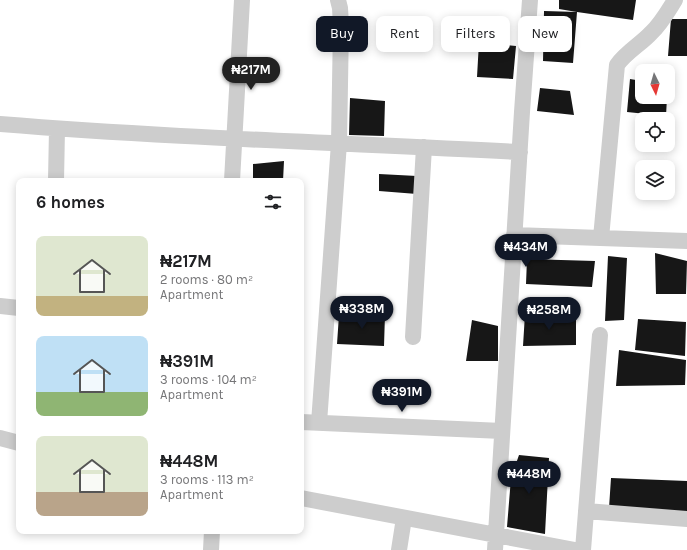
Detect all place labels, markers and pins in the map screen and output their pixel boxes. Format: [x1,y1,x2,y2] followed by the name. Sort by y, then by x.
[223,57,279,91] pin: ₦217M
[498,234,554,268] pin: ₦434M
[334,296,390,330] pin: ₦338M
[521,297,577,331] pin: ₦258M
[374,379,430,413] pin: ₦391M
[501,461,557,495] pin: ₦448M

